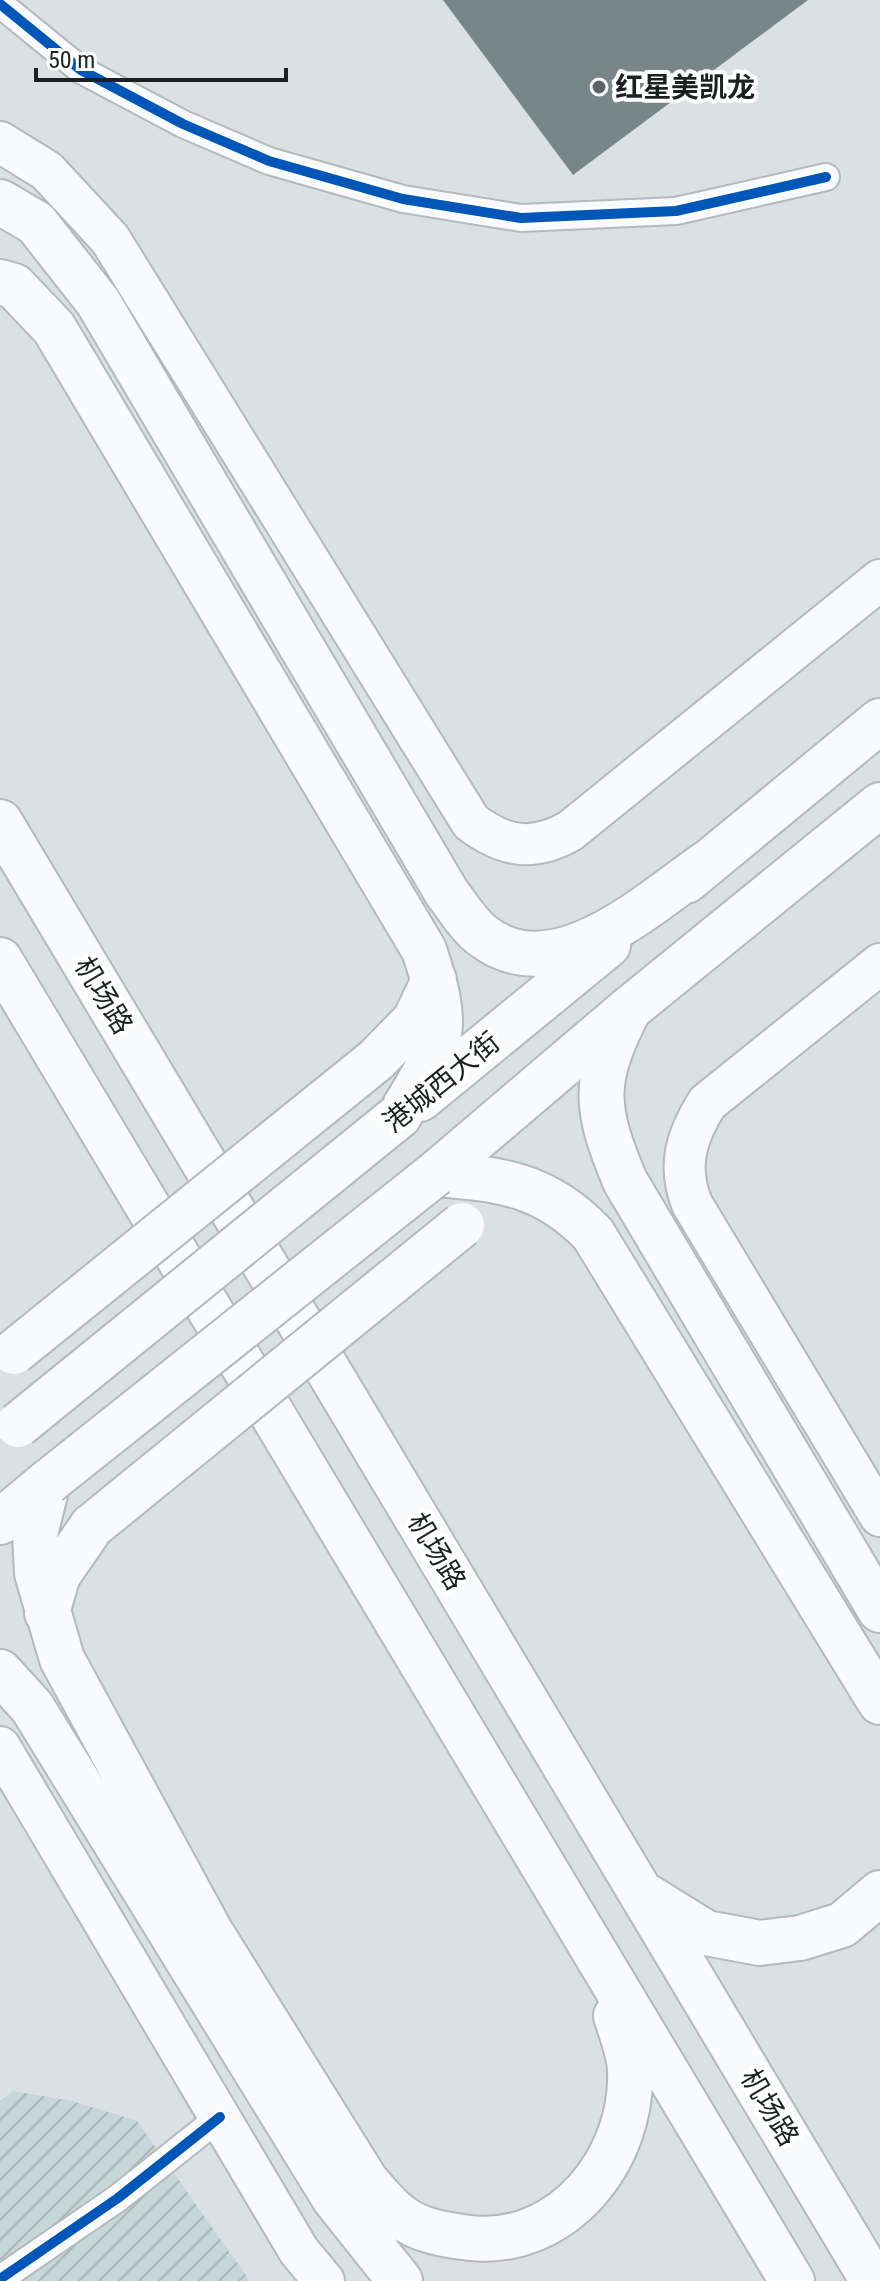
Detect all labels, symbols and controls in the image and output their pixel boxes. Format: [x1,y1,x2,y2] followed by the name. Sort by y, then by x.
[36,32,286,82] scale bar
[48,46,95,74] text: 50 m
[615,71,755,104] place label: 红星美凯龙
[590,78,608,96] marker: 红星美凯龙
[68,951,139,1040] street label: 机场路
[377,1026,506,1139] street label: 港城西大街
[401,1507,472,1596] street label: 机场路
[734,2063,805,2152] street label: 机场路

